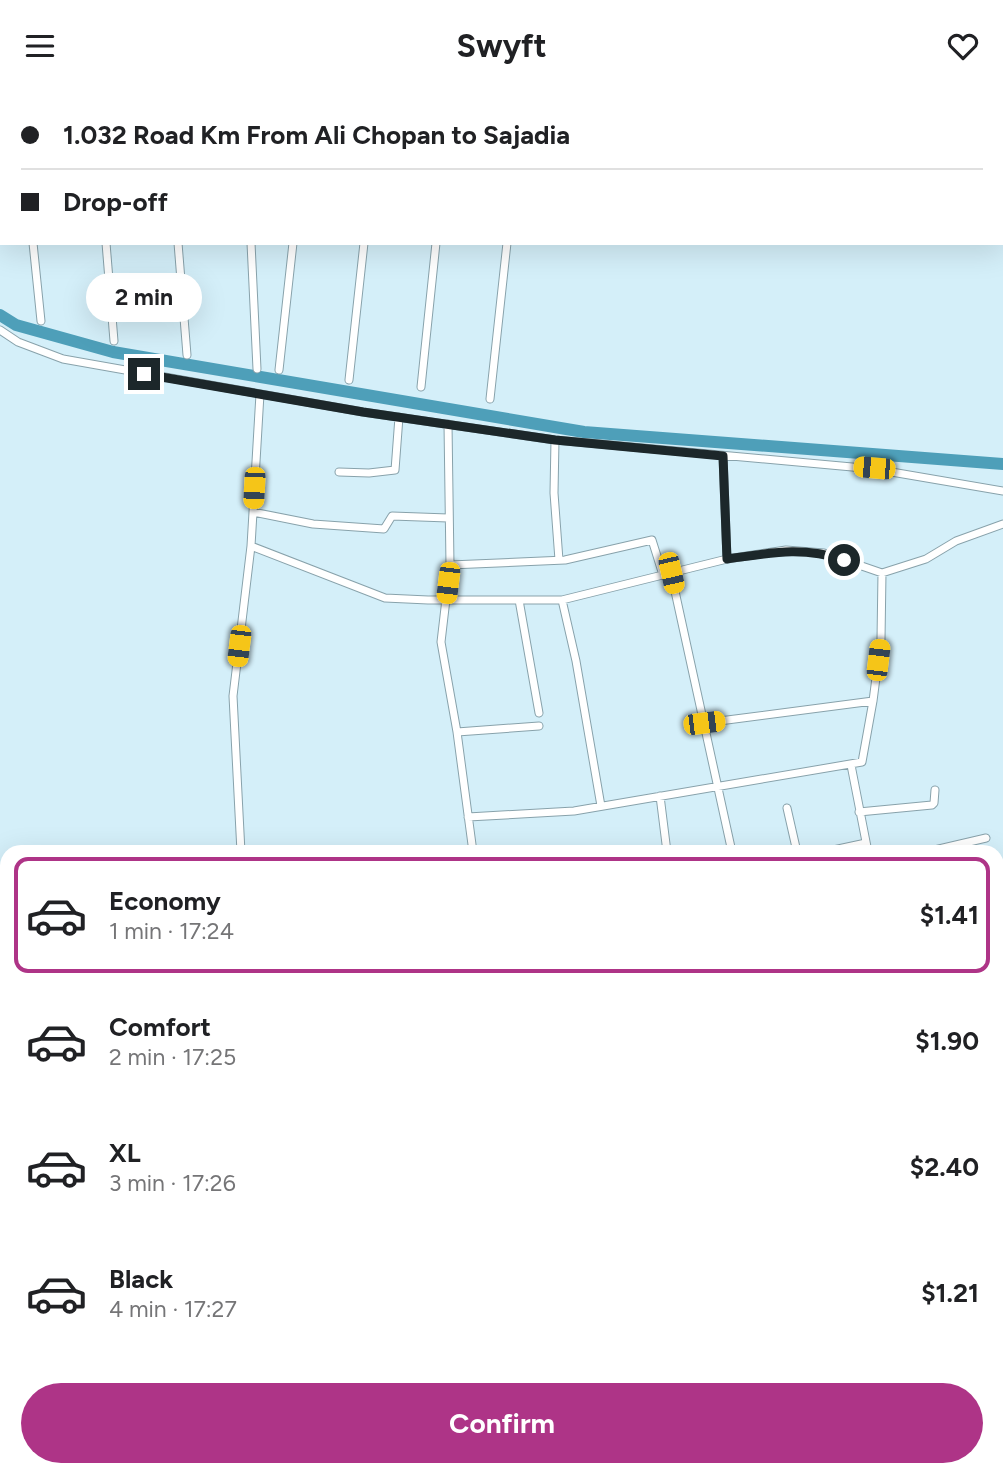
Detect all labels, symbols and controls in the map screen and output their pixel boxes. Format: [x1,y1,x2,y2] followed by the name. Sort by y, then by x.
[21,27,59,65] icon: menu
[456,27,547,65] text: Swyft
[944,27,982,65] icon: heart
[63,119,570,151] text: 1.032 Road Km From Ali Chopan to Sajadia
[63,186,168,218] text: Drop-off
[86,273,202,321] callout: 2 min
[115,283,173,311] text: 2 min
[128,358,160,390] route end
[853,456,896,480] car
[243,466,266,510] car
[828,544,860,576] route start
[657,550,686,596] car
[436,561,461,605] car
[227,624,252,668] car
[866,638,891,682] car
[682,710,727,736] car
[25,884,88,947] icon: car
[109,885,221,917] text: Economy
[920,899,979,931] text: $1.41
[109,917,234,945] text: 1 min · 17:24
[25,1010,88,1073] icon: car
[109,1011,211,1043] text: Comfort
[915,1025,979,1057] text: $1.90
[109,1043,236,1071] text: 2 min · 17:25
[25,1136,88,1199] icon: car
[109,1137,141,1169] text: XL
[910,1151,979,1183] text: $2.40
[109,1169,236,1197] text: 3 min · 17:26
[25,1262,88,1325] icon: car
[109,1263,173,1295] text: Black
[921,1277,979,1309] text: $1.21
[109,1295,237,1323] text: 4 min · 17:27
[21,1383,983,1463] button: Confirm

